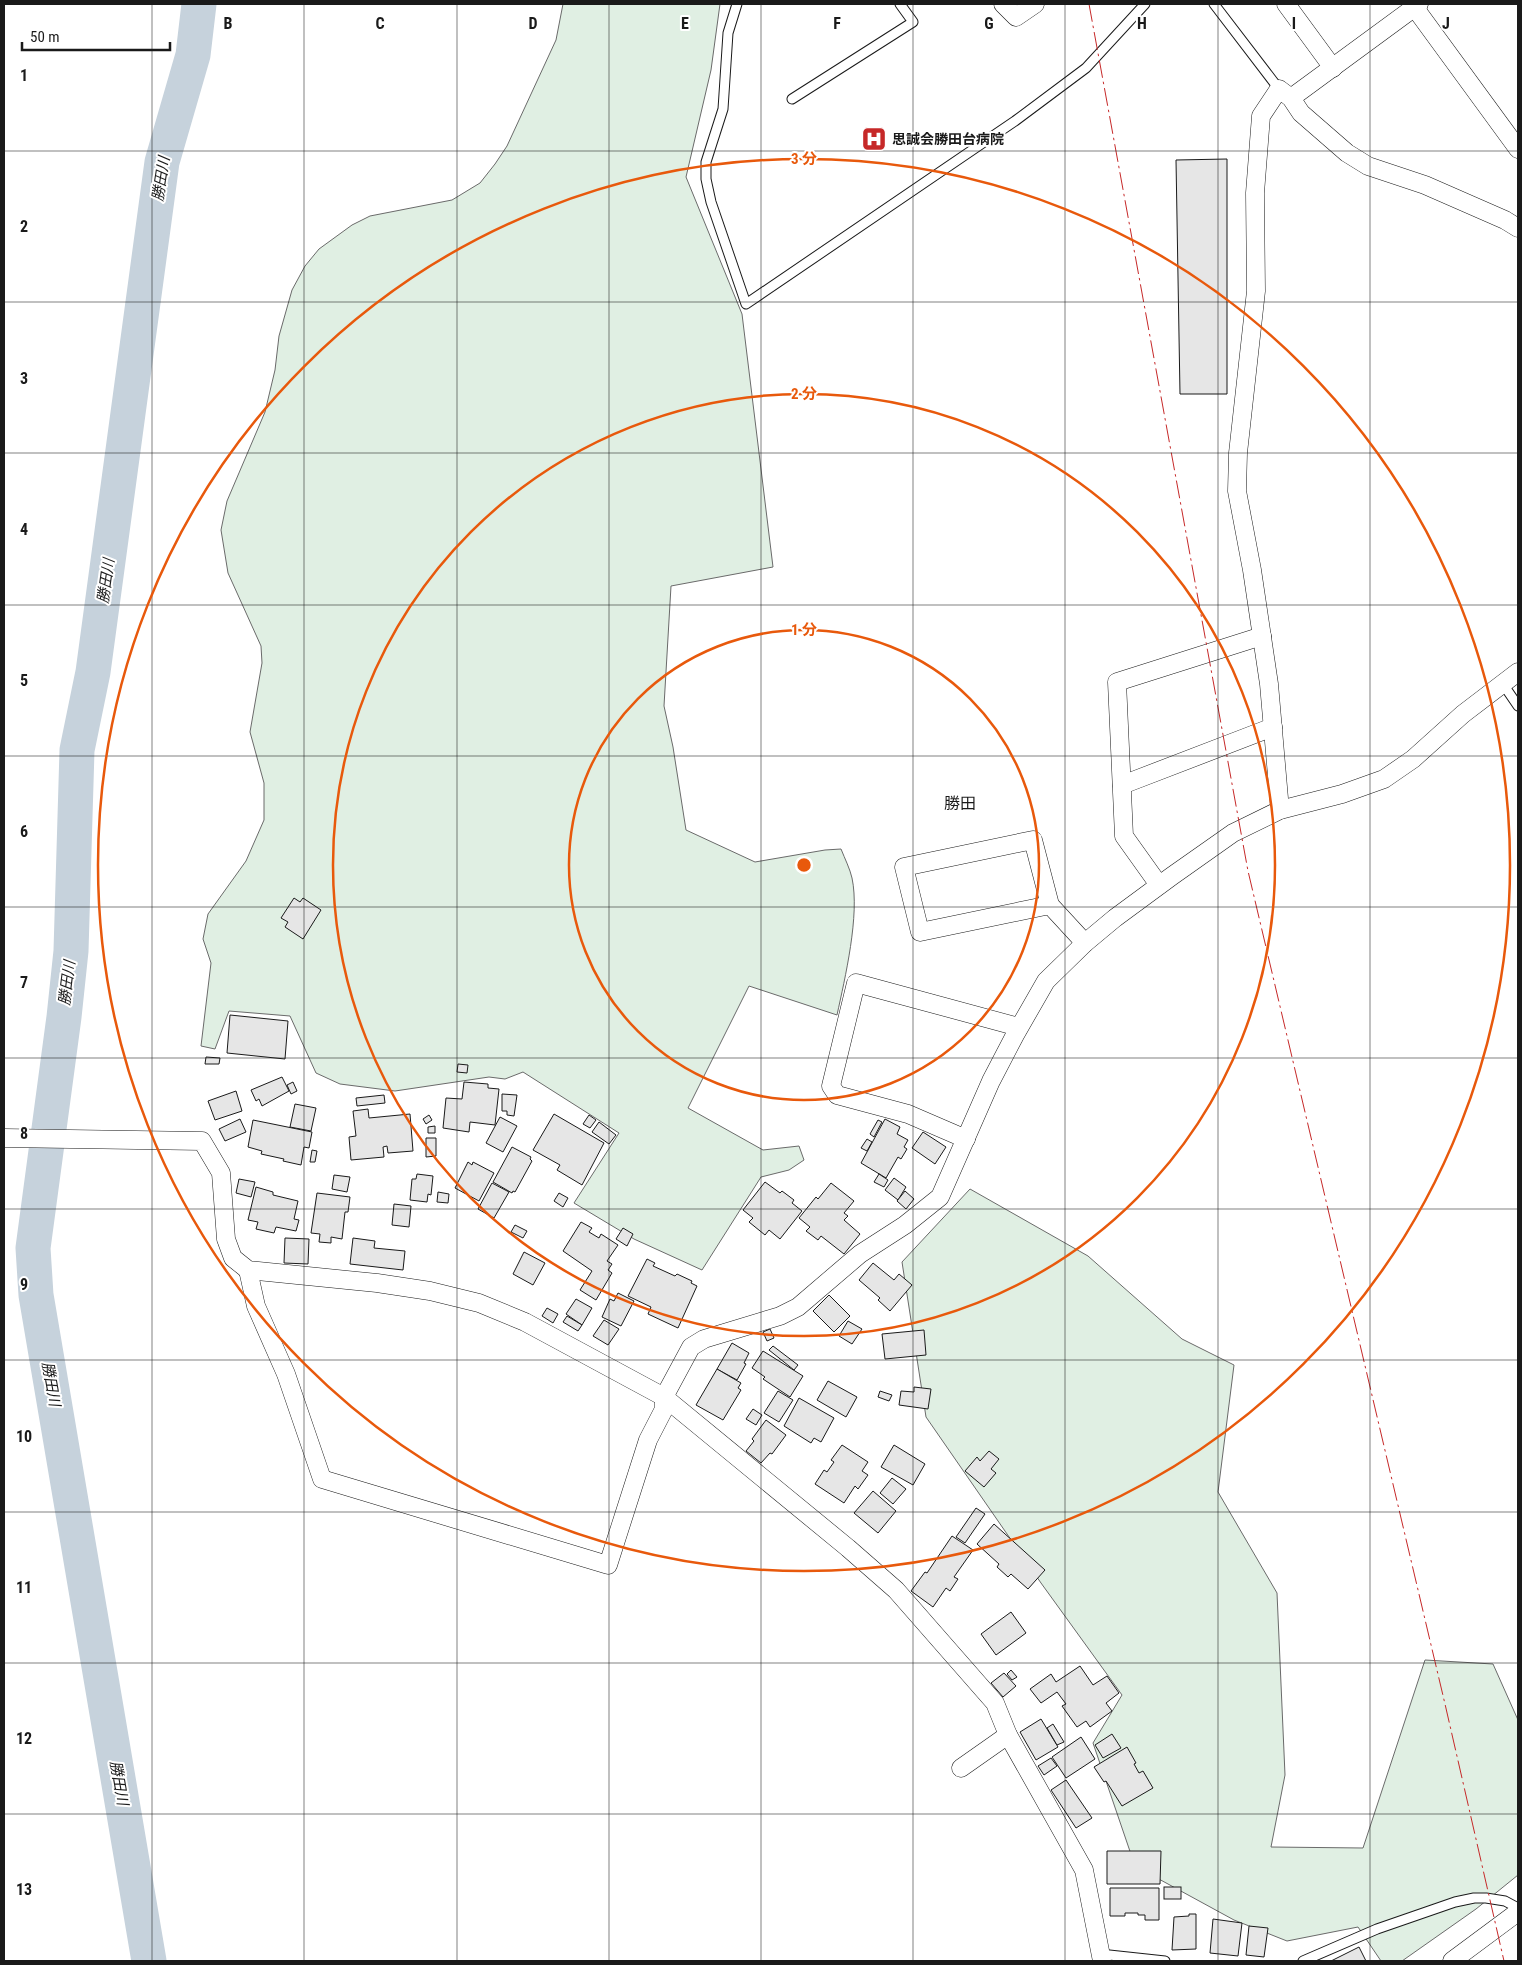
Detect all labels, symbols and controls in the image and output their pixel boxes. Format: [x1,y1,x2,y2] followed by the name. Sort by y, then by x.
[224,14,233,33] text: B
[375,14,385,33] text: C
[528,14,538,33] text: D
[681,14,689,33] text: E
[833,14,841,33] text: F
[984,14,994,33] text: G
[1137,14,1147,33] text: H
[1292,14,1296,33] text: I
[1442,14,1450,33] text: J
[22,20,170,52] scale bar
[30,28,60,46] text: 50 m
[20,66,28,85] text: 1
[861,126,887,152] hospital icon: 思誠会勝田台病院
[892,131,1004,147] place label: 思誠会勝田台病院
[791,150,817,168] text: 3 分
[149,153,174,203] water label: 勝田川
[20,217,28,236] text: 2
[20,369,28,388] text: 3
[791,385,817,403] text: 2 分
[20,520,28,539] text: 4
[94,555,118,605] water label: 勝田川
[791,621,817,639] text: 1 分
[20,671,28,690] text: 5
[944,794,976,813] district label: 勝田
[20,822,28,841] text: 6
[795,856,813,874] centre of rings
[55,958,79,1006] water label: 勝田川
[20,973,28,992] text: 7
[20,1124,28,1143] text: 8
[20,1275,28,1294] text: 9
[38,1360,64,1410] water label: 勝田川
[16,1427,32,1446] text: 10
[16,1578,32,1597] text: 11
[16,1729,32,1748] text: 12
[106,1759,132,1809] water label: 勝田川
[16,1880,32,1899] text: 13

